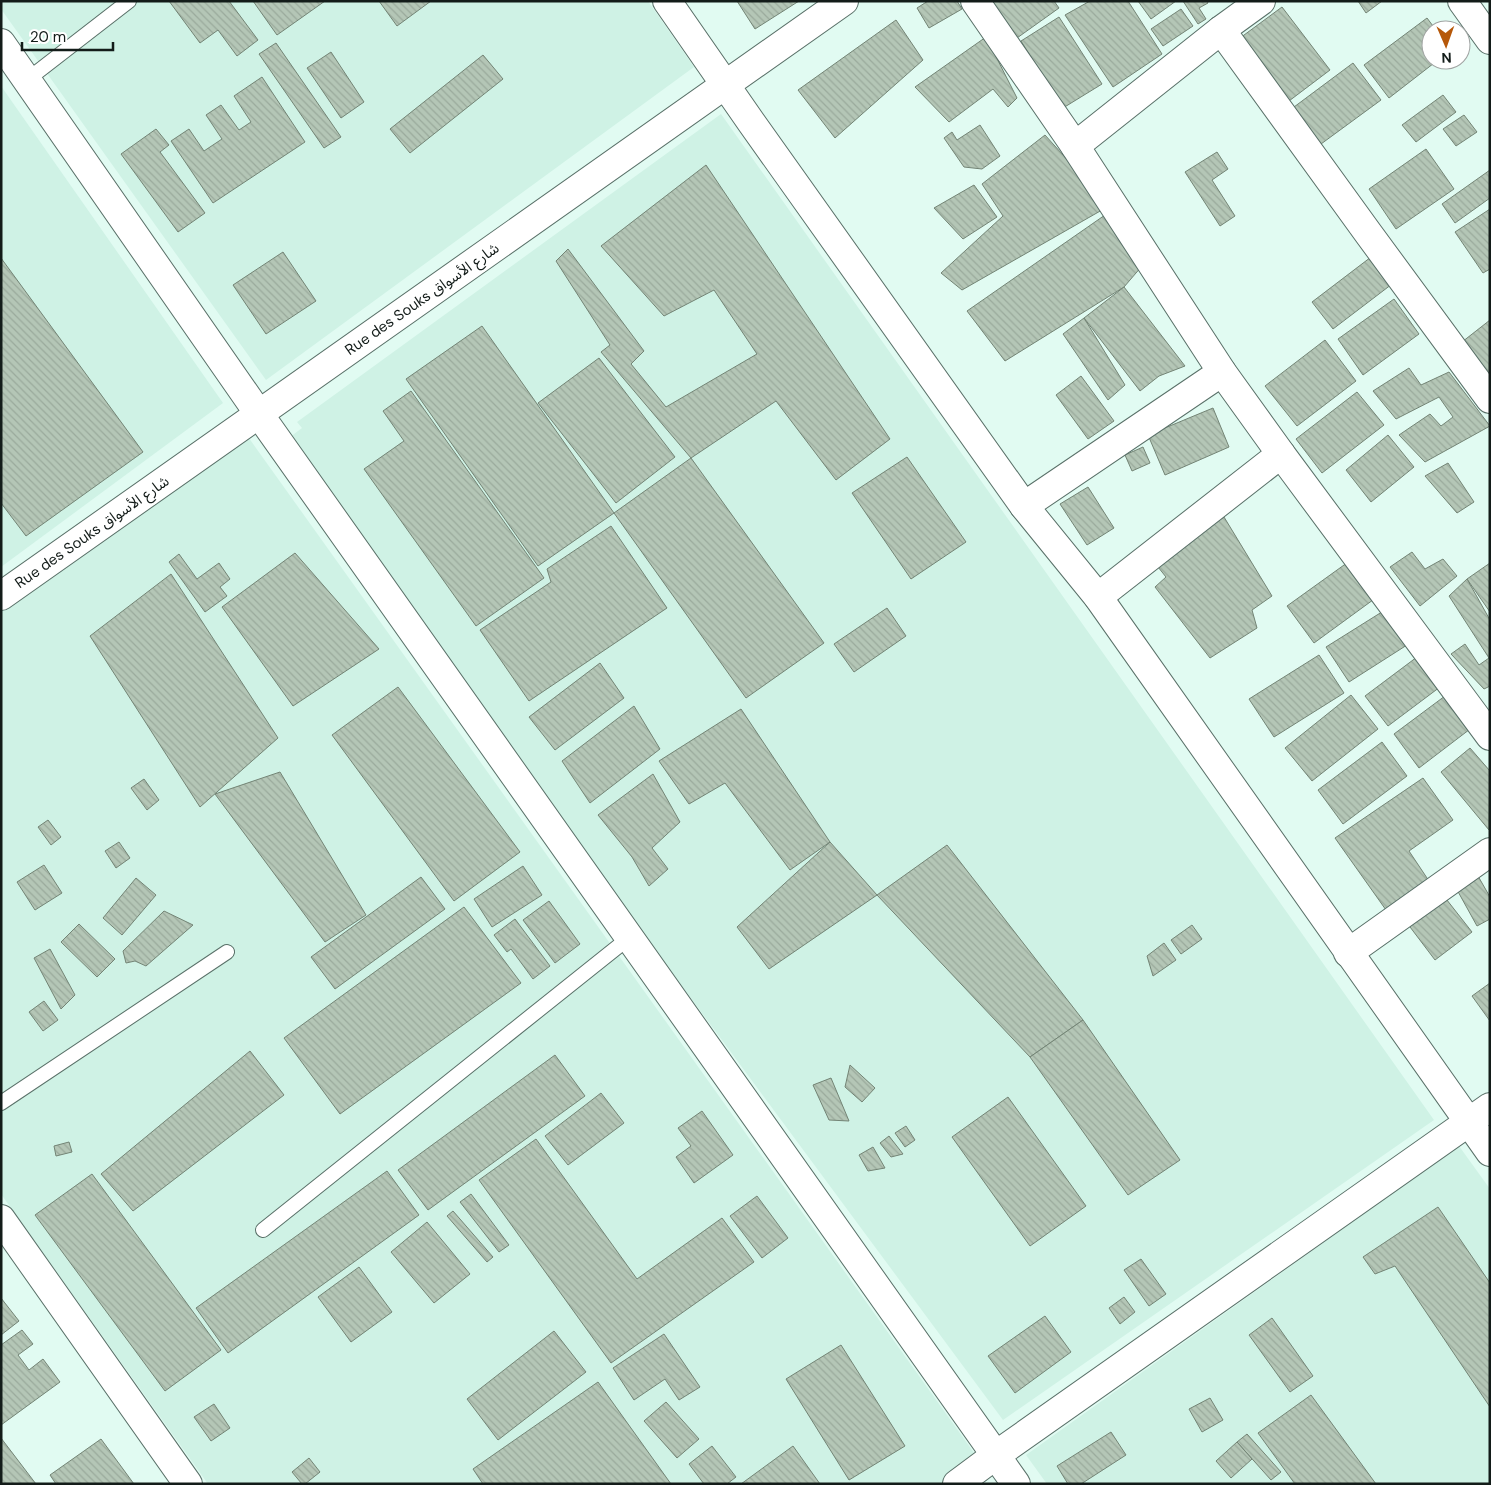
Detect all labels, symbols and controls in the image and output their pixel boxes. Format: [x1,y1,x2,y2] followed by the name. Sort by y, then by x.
[22,20,114,52] scale bar
[1421,20,1471,70] north arrow
[30,27,66,47] text: 20 m
[1441,49,1452,67] text: N
[341,238,504,362] street label: Rue des Souks شارع الأسواق
[11,471,174,595] street label: Rue des Souks شارع الأسواق

